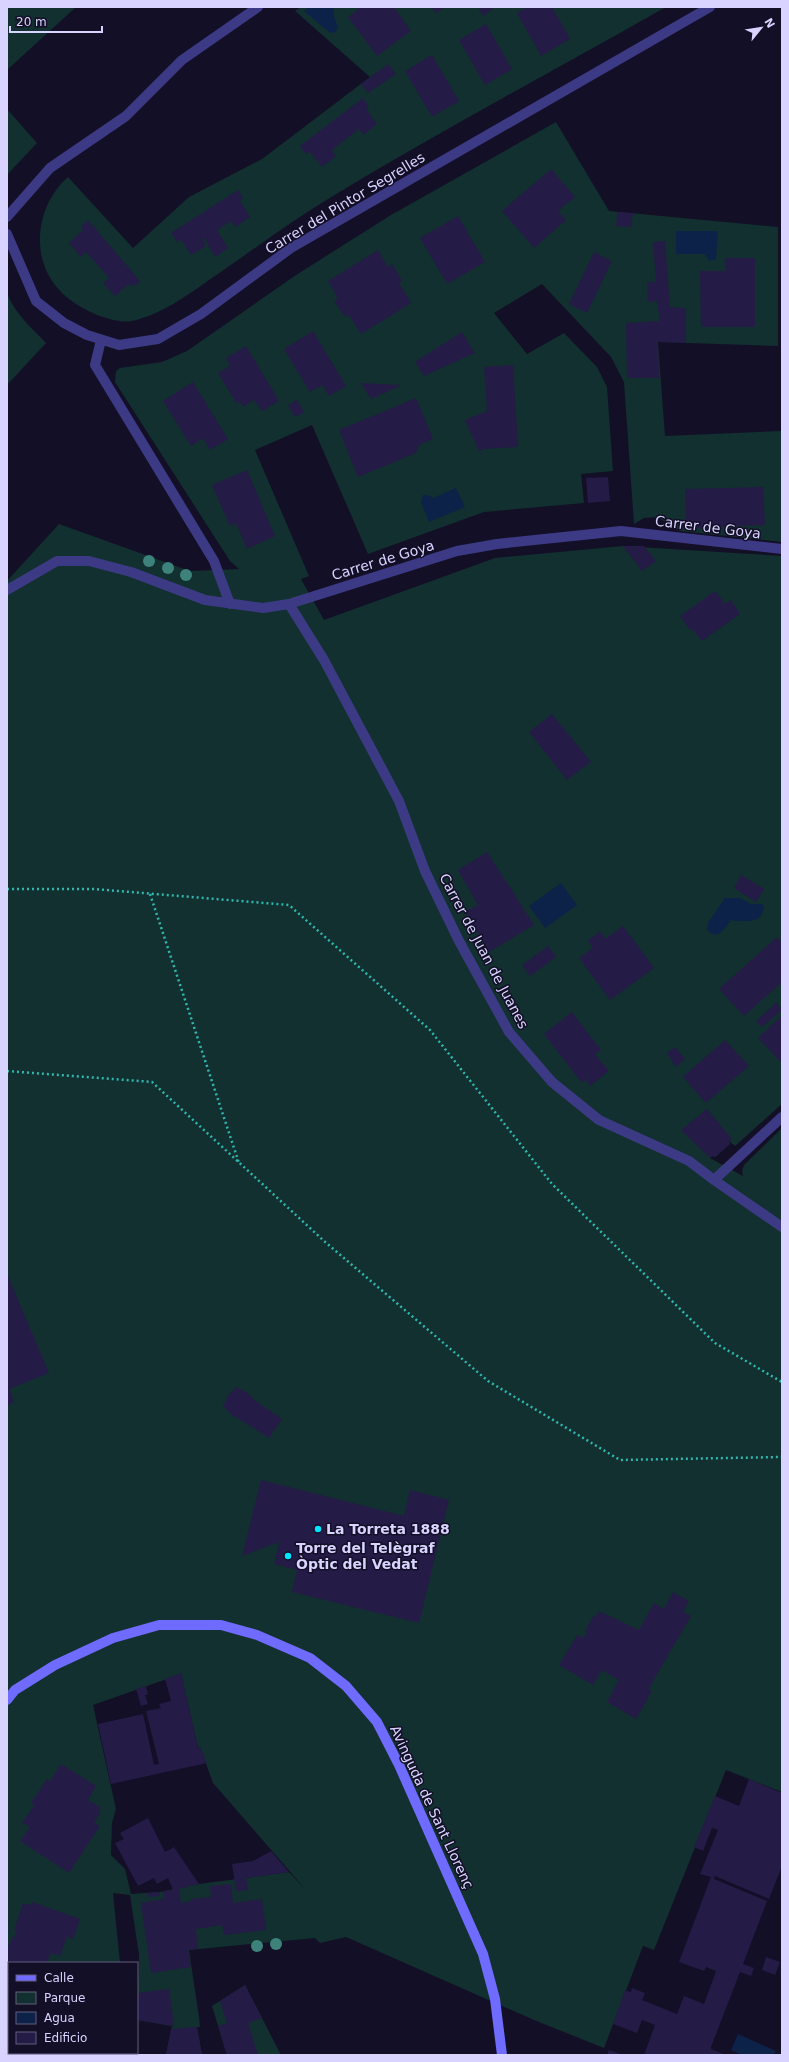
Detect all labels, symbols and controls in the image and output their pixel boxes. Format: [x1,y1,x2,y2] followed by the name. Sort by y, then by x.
[10,8,102,34] scale bar
[741,8,781,48] north arrow
[16,15,47,29] text: 20 m
[761,16,777,30] text: N
[262,149,428,257] street label: Carrer del Pintor Segrelles
[654,513,762,541] street label: Carrer de Goya
[330,537,436,583] street label: Carrer de Goya
[436,871,532,1031] street label: Carrer de Juan de Juanes
[326,1521,450,1537] place label: La Torreta 1888
[313,1524,323,1534] marker: La Torreta 1888
[296,1540,436,1572] place label: Torre del Telègraf Òptic del Vedat
[283,1551,293,1561] marker: Torre del Telègraf Òptic del Vedat
[387,1723,477,1891] street label: Avinguda de Sant Llorenç
[8,1962,138,2054] legend
[44,1971,74,1985] text: Calle
[44,1991,85,2005] text: Parque
[44,2011,75,2025] text: Agua
[44,2031,87,2045] text: Edificio

